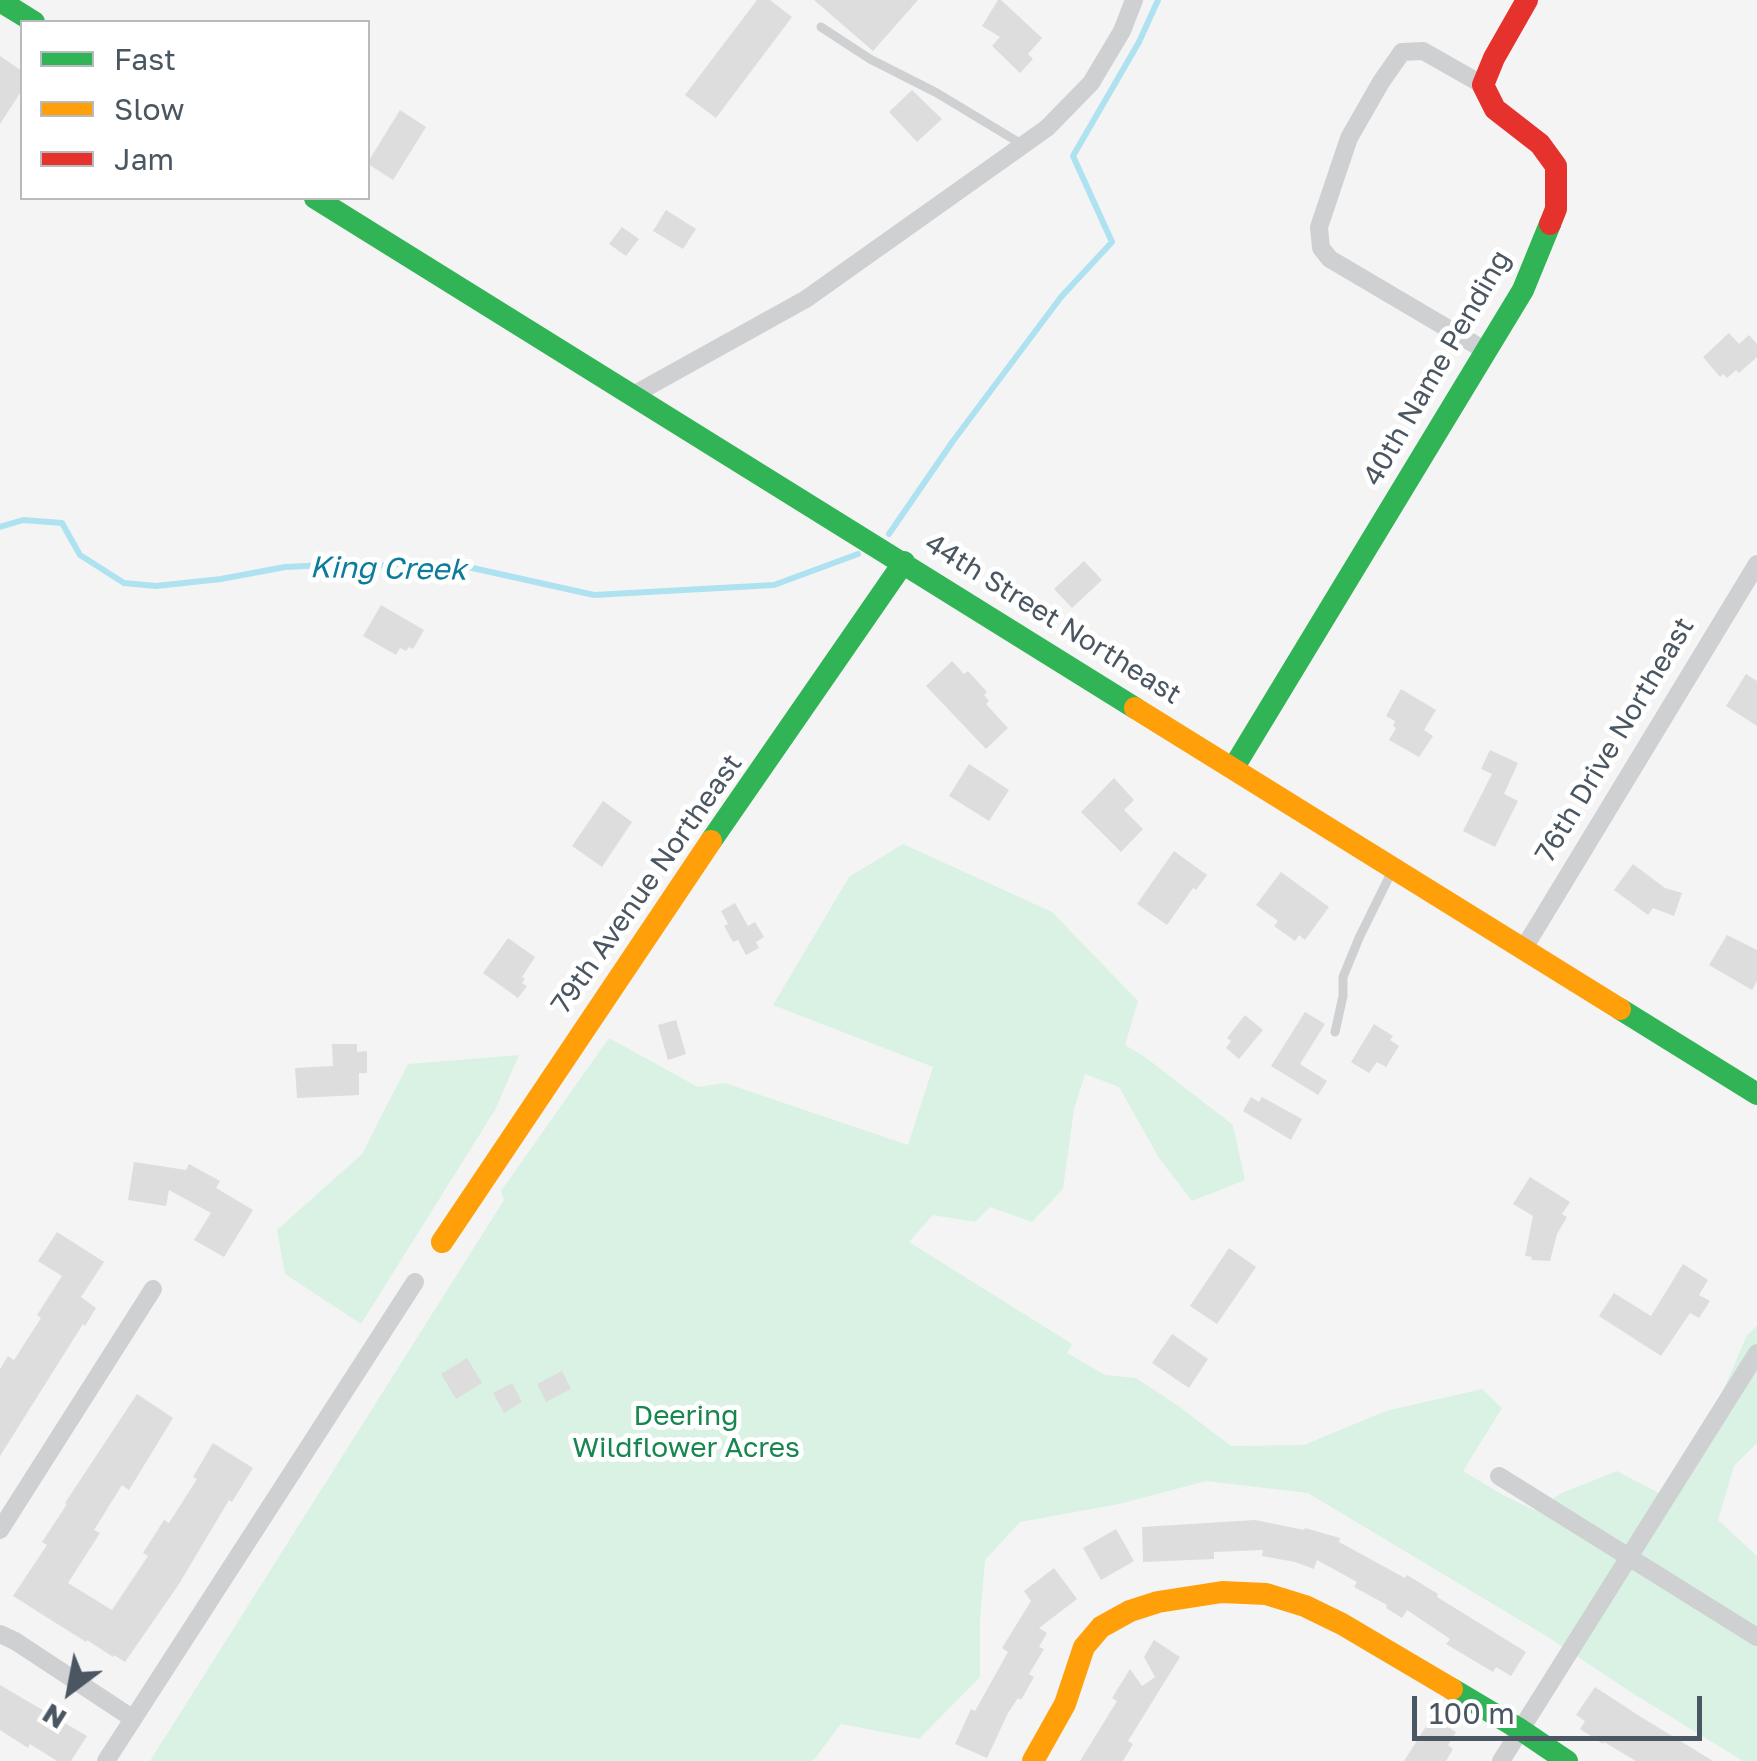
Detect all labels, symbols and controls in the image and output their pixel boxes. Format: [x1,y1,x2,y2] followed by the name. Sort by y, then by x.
[20,20,370,200] legend
[114,41,176,77] text: Fast
[114,91,185,127] text: Slow
[114,141,174,177] text: Jam
[1356,245,1518,491] street label: 40th Name Pending
[919,526,1187,712] street label: 44th Street Northeast
[309,550,467,588] water label: King Creek
[1529,611,1701,869] street label: 76th Drive Northeast
[545,748,749,1020] street label: 79th Avenue Northeast
[572,1399,800,1465] park label: Deering Wildflower Acres
[20,1641,120,1741] north arrow
[1417,1676,1707,1738] scale bar
[1429,1695,1515,1731] text: 100 m
[36,1697,72,1736] text: N

